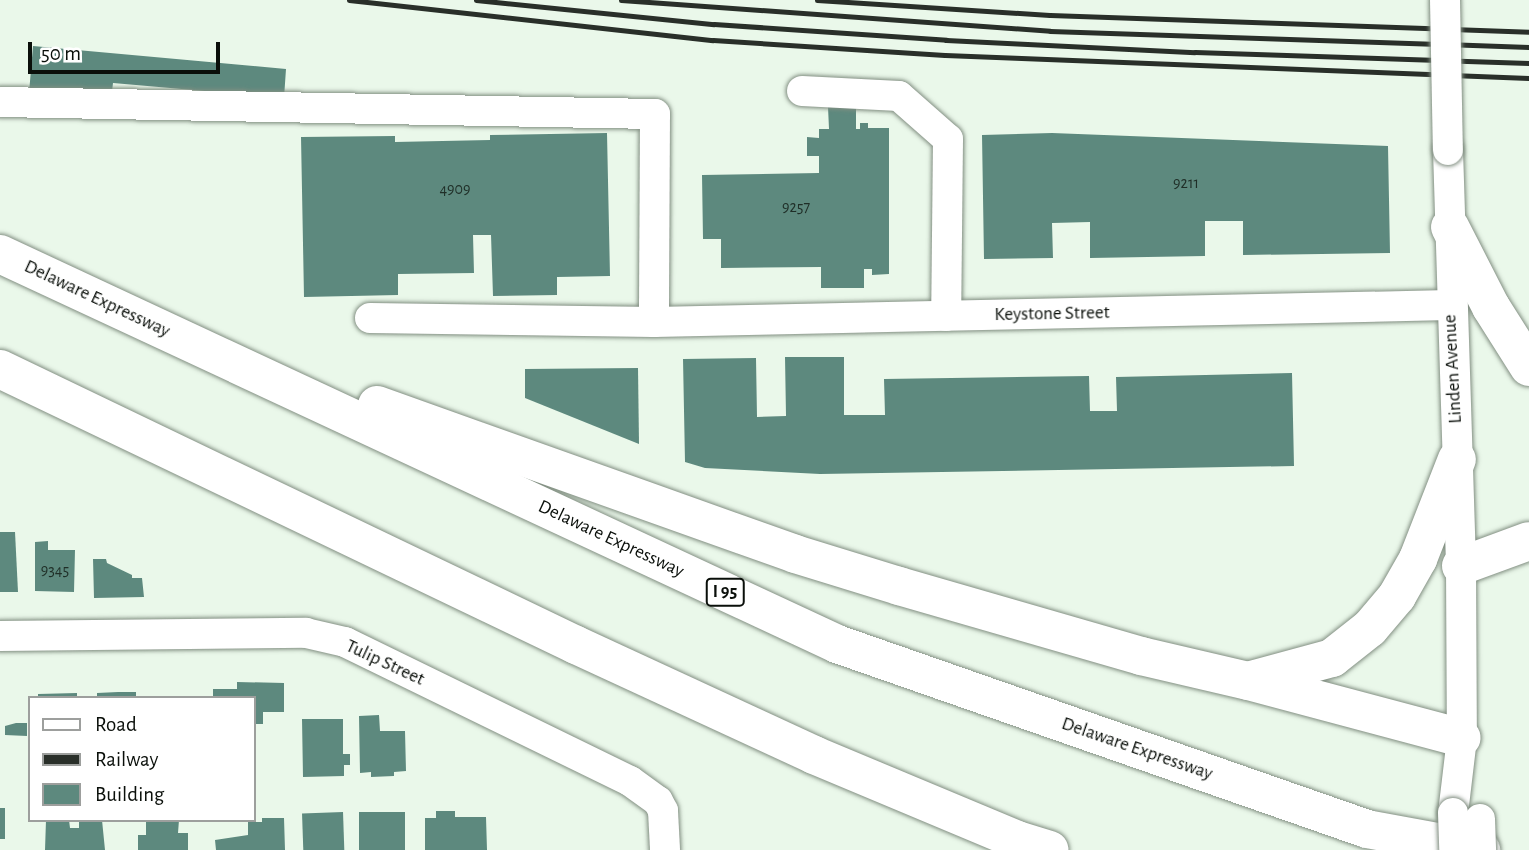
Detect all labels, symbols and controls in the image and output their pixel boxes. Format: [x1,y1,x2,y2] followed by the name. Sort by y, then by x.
[32,28,224,72] scale bar
[41,43,81,64] text: 50 m
[1173,173,1199,193] house number: 9211
[439,179,471,199] house number: 4909
[782,197,810,217] house number: 9257
[20,255,174,343] street label: Delaware Expressway
[994,302,1110,326] street label: Keystone Street
[1439,314,1467,424] street label: Linden Avenue
[534,495,688,583] street label: Delaware Expressway
[41,560,69,580] house number: 9345
[706,578,744,606] road number: I 95
[342,635,428,691] street label: Tulip Street
[28,696,256,822] legend
[1058,712,1216,786] street label: Delaware Expressway
[95,714,137,735] text: Road
[95,749,158,770] text: Railway
[95,784,164,805] text: Building

